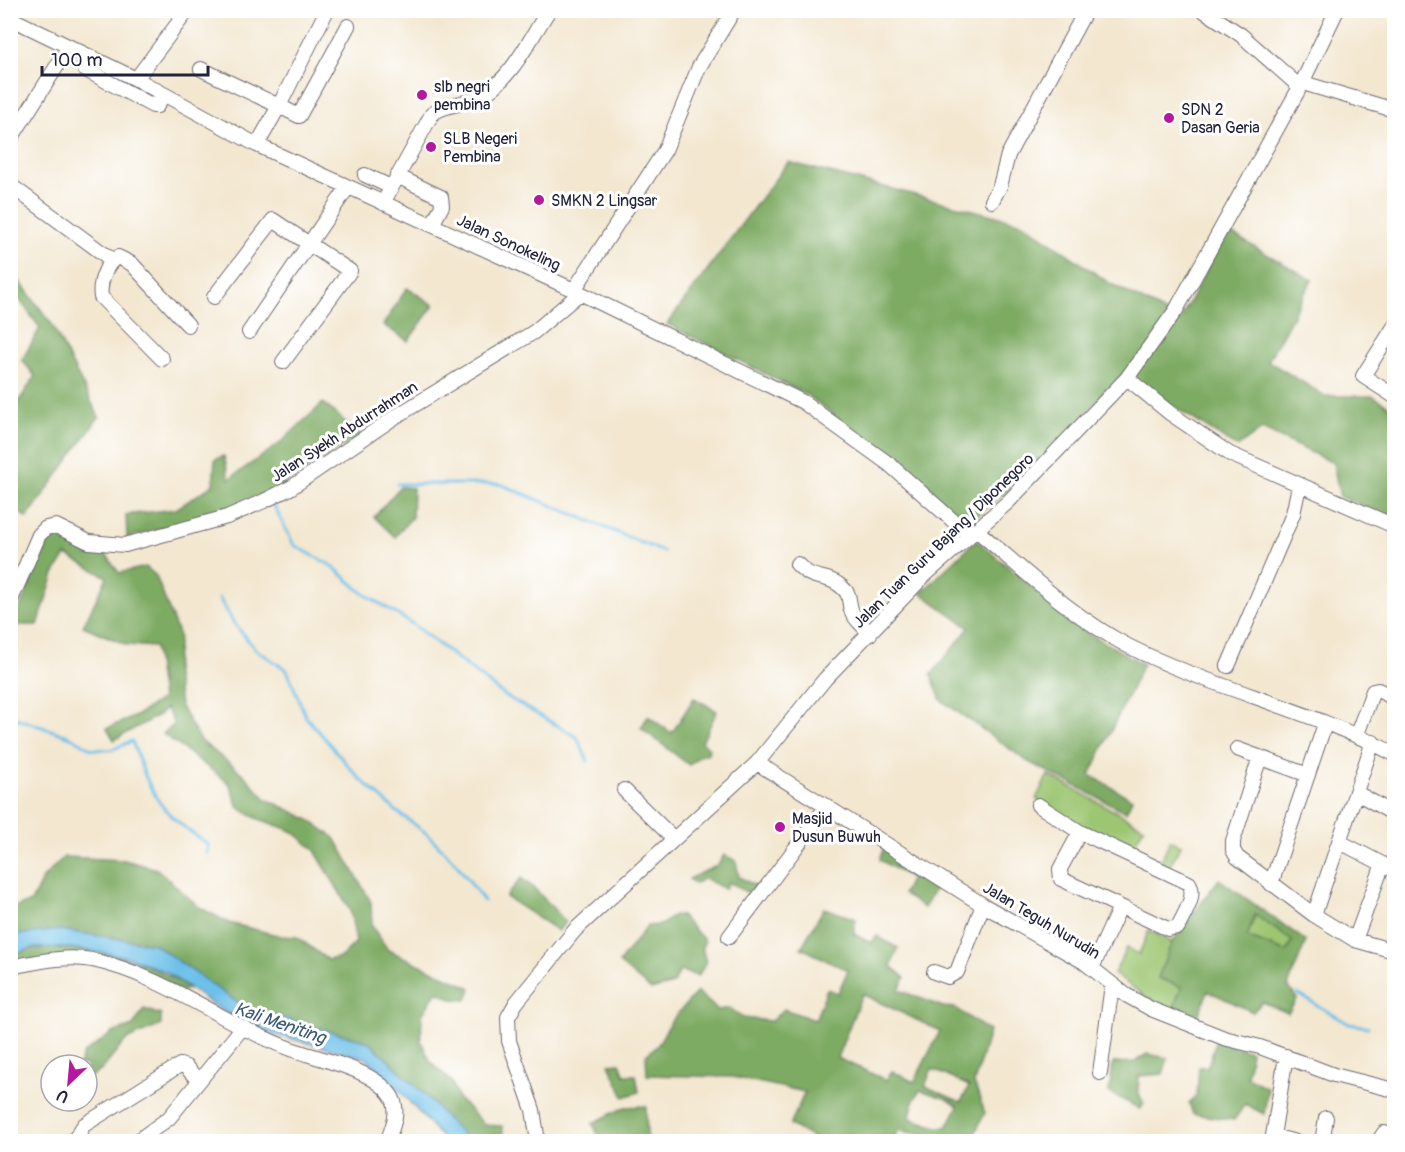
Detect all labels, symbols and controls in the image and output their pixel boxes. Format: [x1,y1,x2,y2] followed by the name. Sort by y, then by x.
[42,39,208,77] scale bar
[51,49,103,72] text: 100 m
[434,77,491,115] place label: slb negri pembina
[415,88,429,102] marker: slb negri pembina
[1181,100,1260,138] place label: SDN 2 Dasan Geria
[1162,111,1176,125] marker: SDN 2 Dasan Geria
[443,129,517,167] place label: SLB Negeri Pembina
[424,140,438,154] marker: SLB Negeri Pembina
[551,191,658,211] place label: SMKN 2 Lingsar
[532,193,546,207] marker: SMKN 2 Lingsar
[453,210,564,276] street label: Jalan Sonokeling
[268,377,422,487] street label: Jalan Syekh Abdurrahman
[849,449,1039,633] street label: Jalan Tuan Guru Bajang / Diponegoro
[792,809,881,847] place label: Masjid Dusun Buwuh
[773,820,787,834] marker: Masjid Dusun Buwuh
[979,878,1104,964] street label: Jalan Teguh Nurudin
[231,997,330,1050] water label: Kali Meniting
[39,1053,99,1113] north arrow
[53,1084,72,1107] text: U

